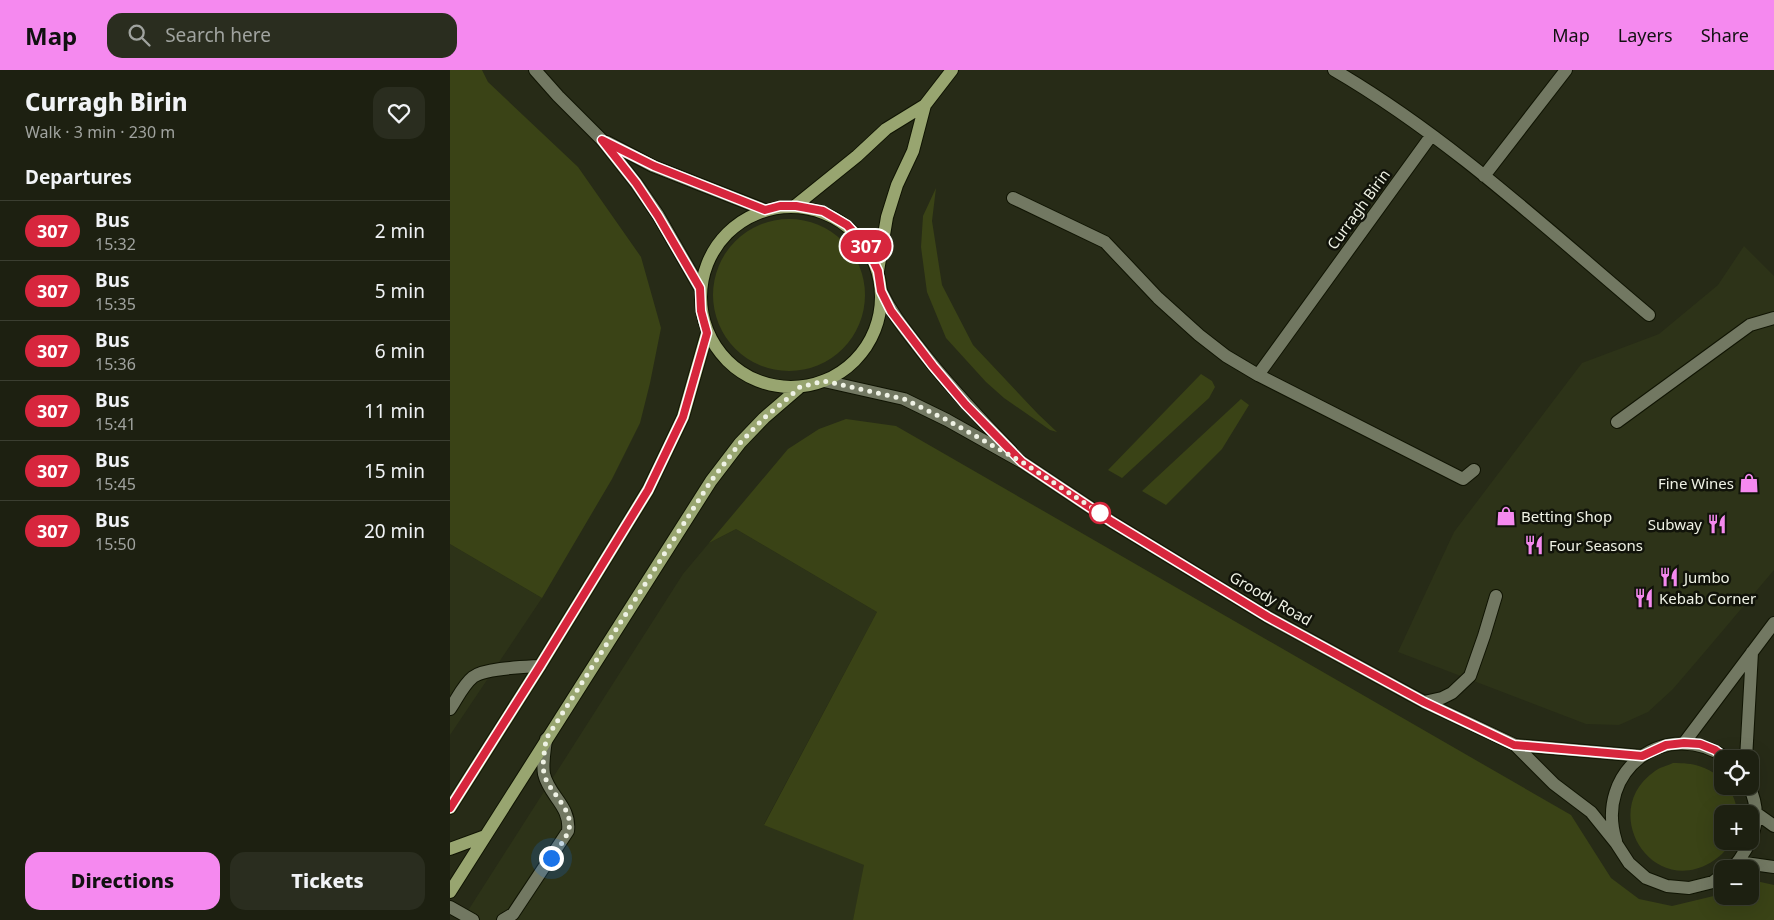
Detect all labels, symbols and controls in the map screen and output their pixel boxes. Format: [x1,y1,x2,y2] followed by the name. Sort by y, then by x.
[107,13,457,58] search box
[25,19,77,52] text: Map
[125,21,153,49] icon: search
[165,22,271,48] text: Search here
[1552,23,1590,47] text: Map
[1618,23,1673,47] text: Layers
[1701,23,1749,47] text: Share
[25,85,188,118] text: Curragh Birin
[373,87,425,139] button: heart
[25,121,175,143] text: Walk · 3 min · 230 m
[25,164,132,190] text: Departures
[1322,165,1394,253] street label: Curragh Birin
[95,207,130,233] text: Bus
[375,218,425,244] text: 2 min
[37,219,68,243] text: 307
[837,230,895,262] line badge: 307
[95,233,136,255] text: 15:32
[851,234,881,258] text: 307
[95,267,130,293] text: Bus
[375,278,425,304] text: 5 min
[37,279,68,303] text: 307
[95,293,136,315] text: 15:35
[95,327,130,353] text: Bus
[375,338,425,364] text: 6 min
[37,339,68,363] text: 307
[95,353,136,375] text: 15:36
[95,387,130,413] text: Bus
[364,398,425,424] text: 11 min
[37,399,68,423] text: 307
[95,413,136,435] text: 15:41
[95,447,130,473] text: Bus
[364,458,425,484] text: 15 min
[37,459,68,483] text: 307
[1738,472,1760,494] shop icon: Fine Wines
[95,473,136,495] text: 15:45
[1658,473,1734,493] place label: Fine Wines
[1089,502,1111,524] unlabelled marker
[1495,505,1517,527] shop icon: Betting Shop
[1521,506,1612,526] place label: Betting Shop
[95,507,130,533] text: Bus
[1706,513,1728,535] restaurant icon: Subway
[1648,514,1702,534] place label: Subway
[364,518,425,544] text: 20 min
[37,519,68,543] text: 307
[95,533,136,555] text: 15:50
[1523,534,1545,556] restaurant icon: Four Seasons
[1549,535,1643,555] place label: Four Seasons
[1226,566,1316,630] street label: Groody Road
[1658,566,1680,588] restaurant icon: Jumbo
[1682,567,1730,587] place label: Jumbo
[1633,587,1655,609] restaurant icon: Kebab Corner
[1659,588,1756,608] place label: Kebab Corner
[1714,750,1759,905] map controls
[1714,750,1759,795] button: locate
[1714,805,1759,850] button: +
[539,846,564,871] your location
[25,852,220,910] button: Directions
[230,852,425,910] button: Tickets
[1714,860,1759,905] button: −

